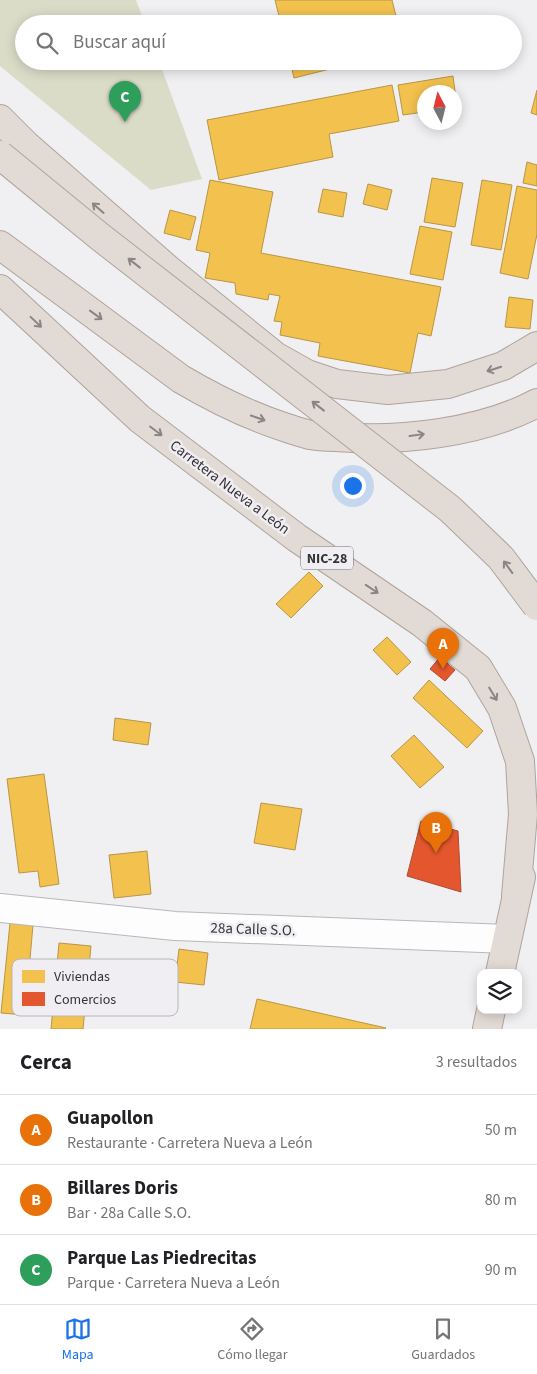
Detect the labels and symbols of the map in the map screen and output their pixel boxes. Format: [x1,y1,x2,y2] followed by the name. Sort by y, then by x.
[109,81,141,122] pin: C
[417,85,462,130] north arrow
[91,202,104,213] one-way arrow
[128,258,141,269] one-way arrow
[89,310,102,321] one-way arrow
[29,316,42,328] one-way arrow
[486,364,502,374] one-way arrow
[312,400,325,411] one-way arrow
[249,414,265,423] one-way arrow
[149,426,163,436] one-way arrow
[409,430,425,440] one-way arrow
[165,435,294,540] street label: Carretera Nueva a León
[340,473,366,499] your location
[301,546,353,570] road number: NIC-28
[503,560,513,574] one-way arrow
[364,584,378,594] one-way arrow
[427,628,459,669] pin: A
[489,686,499,700] one-way arrow
[420,812,452,853] pin: B
[210,918,296,941] street label: 28a Calle S.O.
[12,959,178,1016] legend
[54,967,110,987] text: Viviendas
[54,990,116,1010] text: Comercios

